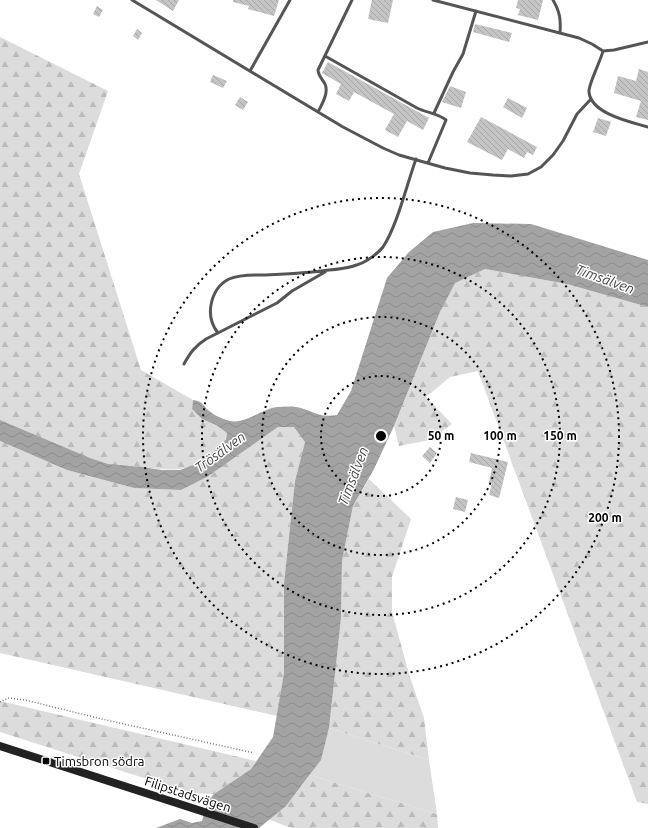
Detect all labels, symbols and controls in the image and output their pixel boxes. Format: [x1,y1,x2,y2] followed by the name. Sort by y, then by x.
[573,261,637,297] water label: Timsälven
[192,428,248,476] water label: Trösälven
[374,429,388,443] centre of rings
[428,429,454,442] text: 50 m
[483,429,517,442] text: 100 m
[543,429,577,442] text: 150 m
[335,444,371,508] water label: Timsälven
[588,511,622,524] text: 200 m
[54,754,145,768] place label: Timsbron södra
[41,756,51,766] marker: Timsbron södra
[143,773,233,815] street label: Filipstadsvägen

